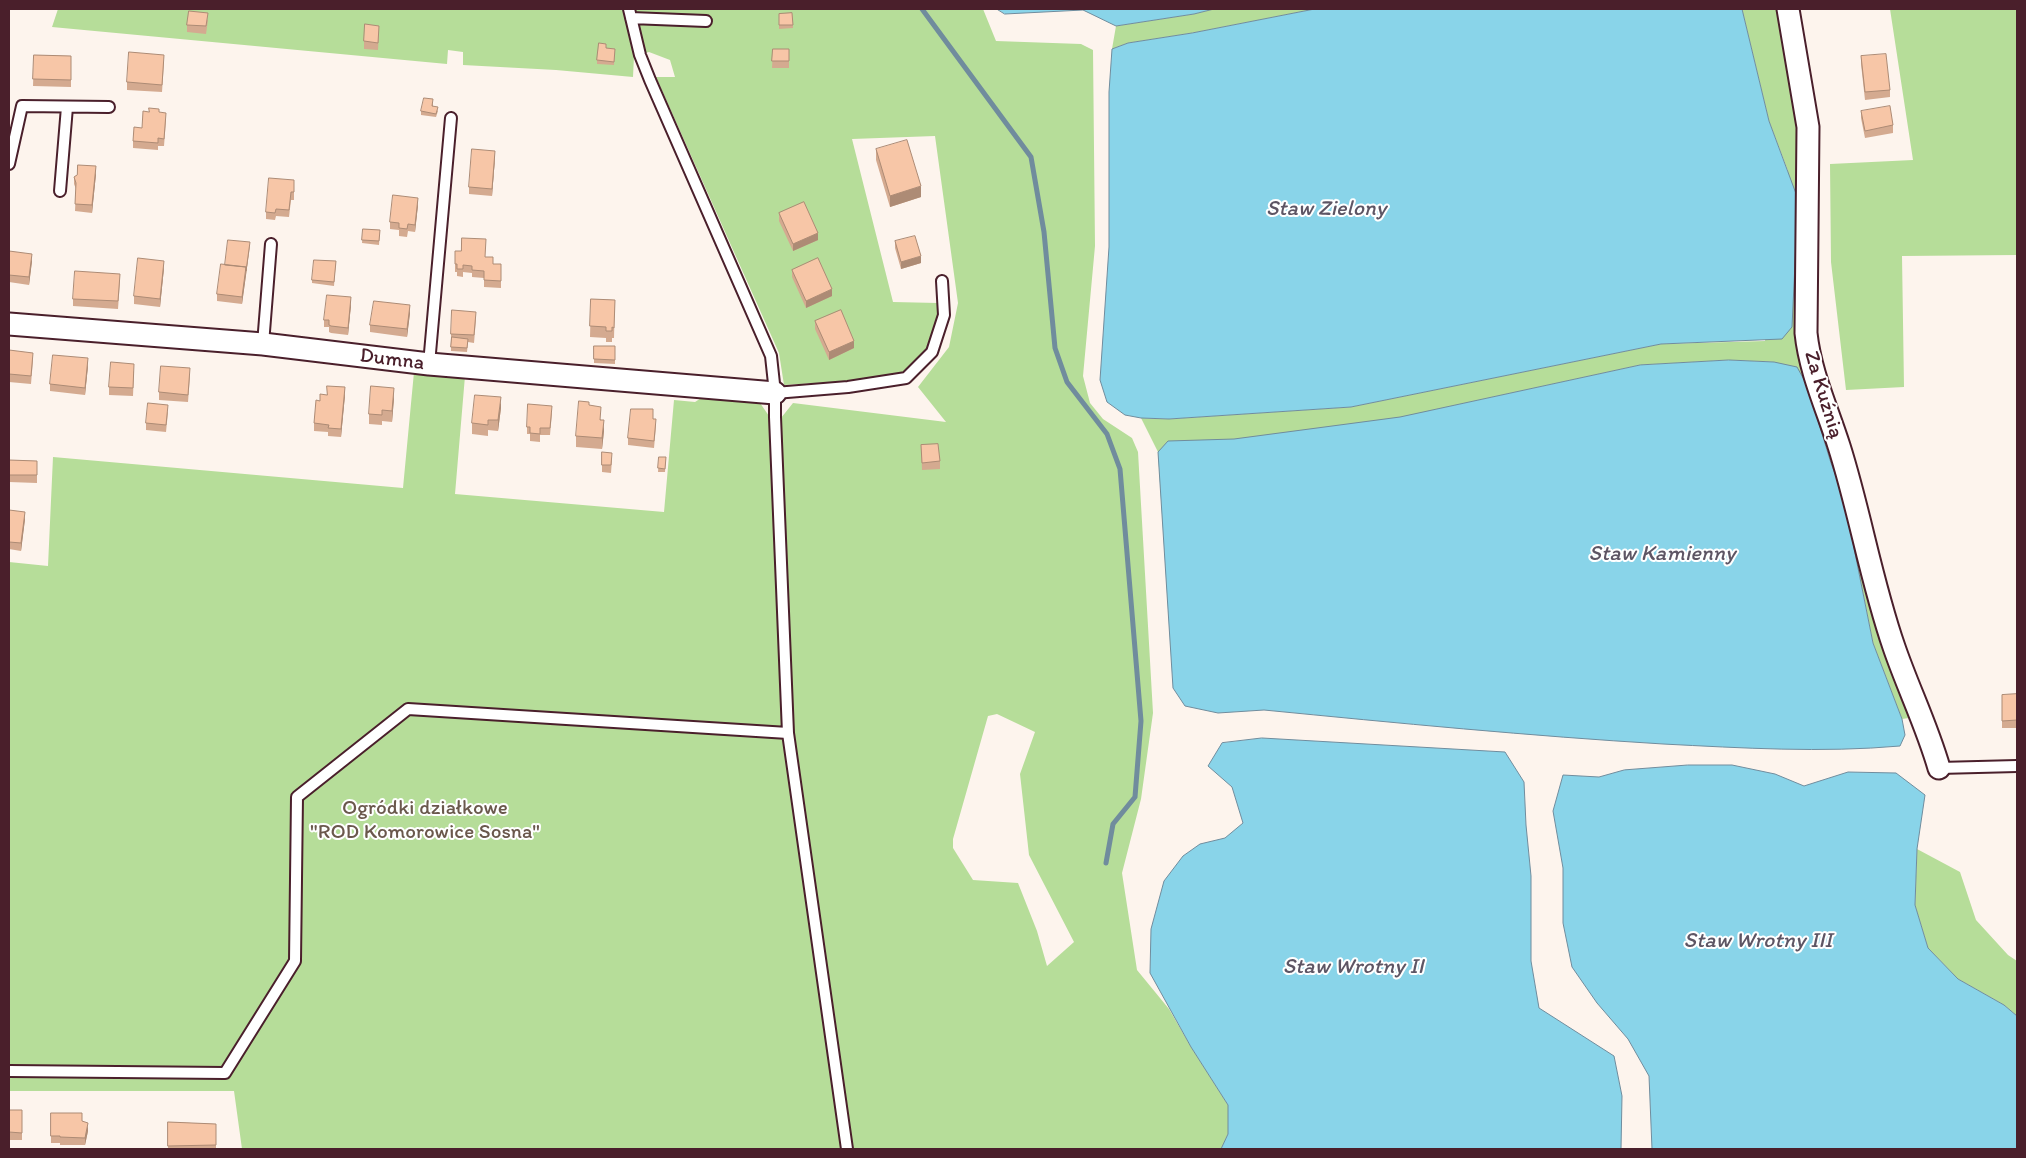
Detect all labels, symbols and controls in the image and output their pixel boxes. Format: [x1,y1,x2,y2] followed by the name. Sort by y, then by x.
[1266,196,1386,222] water label: Staw Zielony
[358,344,426,376] street label: Dumna
[1798,348,1848,442] street label: Za Kuźnią
[1589,541,1735,567] water label: Staw Kamienny
[310,796,540,846] park label: Ogródki działkowe "ROD Komorowice Sosna"
[1684,928,1832,954] water label: Staw Wrotny III
[1283,954,1423,980] water label: Staw Wrotny II

